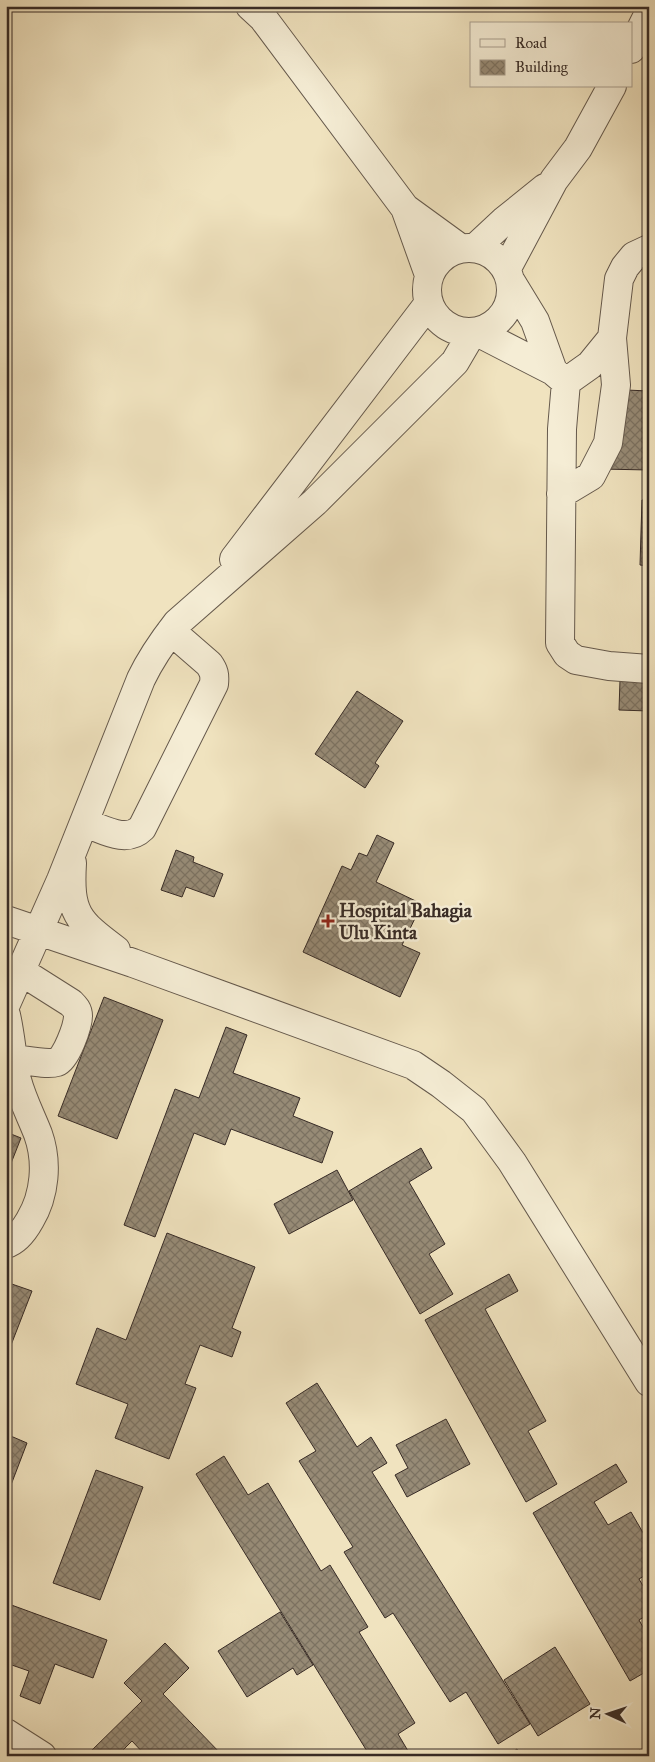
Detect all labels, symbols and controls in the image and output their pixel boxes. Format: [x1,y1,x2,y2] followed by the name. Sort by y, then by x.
[470,22,632,88] legend
[515,34,547,52] text: Road
[515,58,569,76] text: Building
[339,899,473,944] place label: Hospital Bahagia Ulu Kinta
[321,914,335,928] marker: Hospital Bahagia Ulu Kinta
[582,1690,632,1740] north arrow
[587,1707,604,1720] text: N

